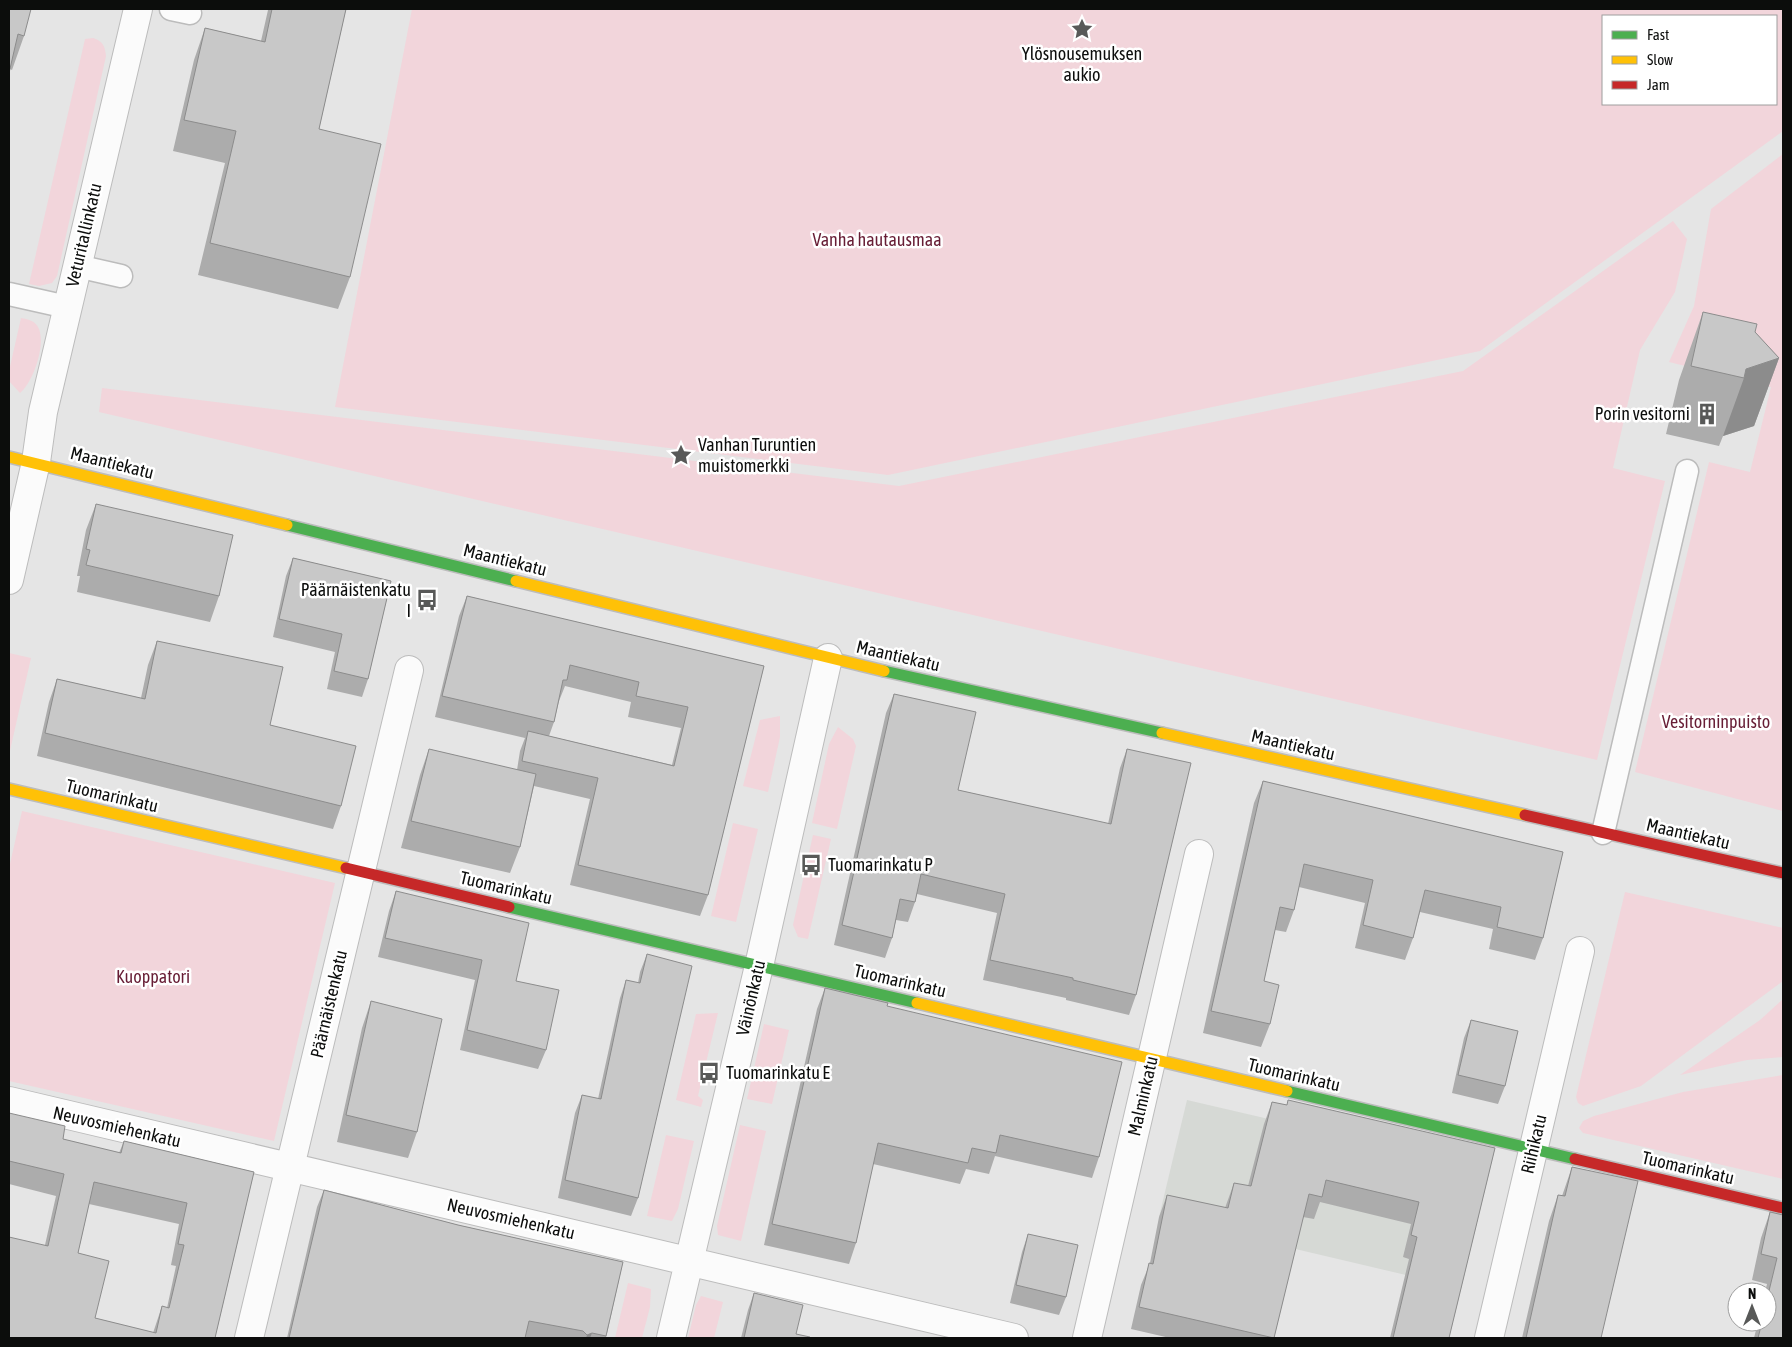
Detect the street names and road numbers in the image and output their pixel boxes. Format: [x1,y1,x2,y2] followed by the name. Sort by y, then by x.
[61,181,106,289] street label: Veturitallinkatu
[68,442,156,483] street label: Maantiekatu
[461,539,549,580] street label: Maantiekatu
[854,636,942,675] street label: Maantiekatu
[1249,725,1337,764] street label: Maantiekatu
[64,775,160,816] street label: Tuomarinkatu
[1644,814,1732,853] street label: Maantiekatu
[458,867,554,908] street label: Tuomarinkatu
[306,948,351,1060] street label: Päärnäistenkatu
[732,958,769,1038] street label: Väinönkatu
[852,960,948,1001] street label: Tuomarinkatu
[1123,1054,1162,1138] street label: Malminkatu
[1246,1054,1342,1095] street label: Tuomarinkatu
[51,1102,183,1151] street label: Neuvosmiehenkatu
[1516,1112,1551,1176] street label: Riihikatu
[1640,1147,1736,1188] street label: Tuomarinkatu
[445,1194,577,1243] street label: Neuvosmiehenkatu

